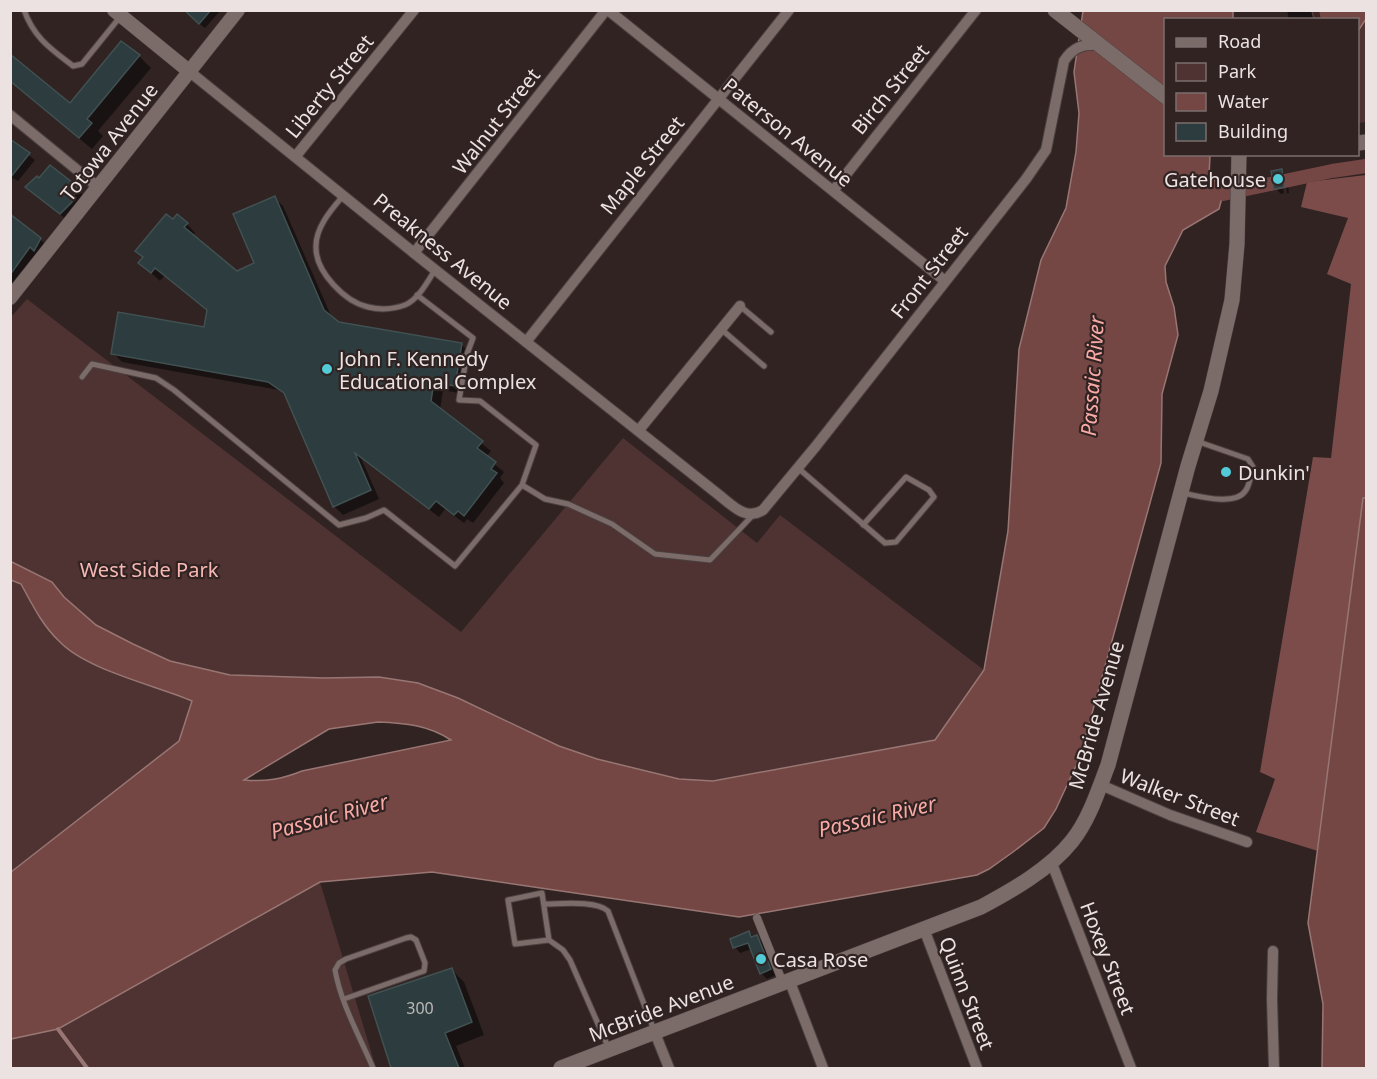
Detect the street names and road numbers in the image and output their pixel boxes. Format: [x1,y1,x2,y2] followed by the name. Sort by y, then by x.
[279,29,379,143] street label: Liberty Street
[845,38,935,140] street label: Birch Street
[446,62,546,180] street label: Walnut Street
[718,71,858,193] street label: Paterson Avenue
[54,77,164,207] street label: Totowa Avenue
[594,110,690,220] street label: Maple Street
[368,187,518,315] street label: Preakness Avenue
[884,220,974,324] street label: Front Street
[1062,638,1130,792] street label: McBride Avenue
[1116,762,1244,832] street label: Walker Street
[1074,898,1142,1018] street label: Hoxey Street
[933,933,1001,1053] street label: Quinn Street
[585,968,737,1048] street label: McBride Avenue

